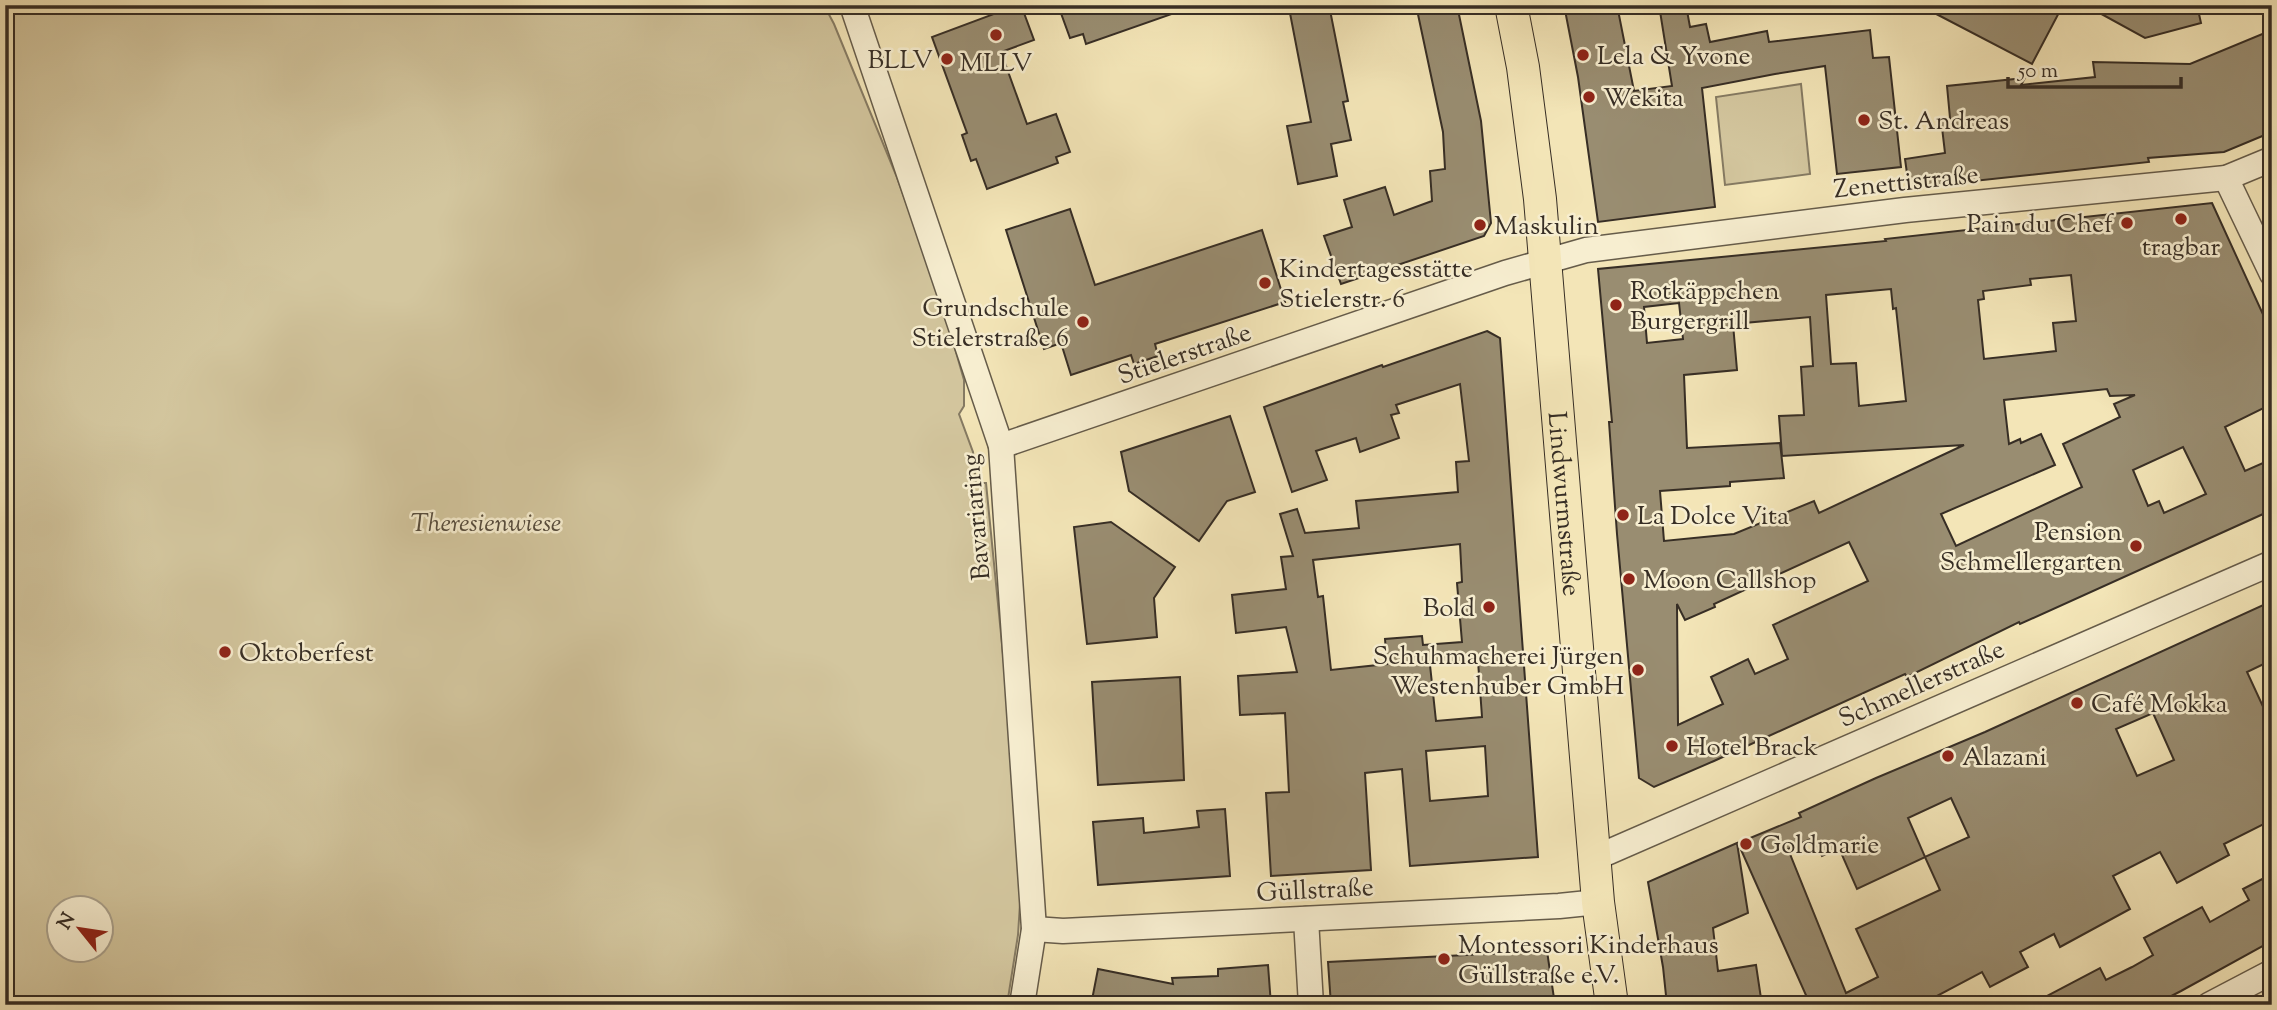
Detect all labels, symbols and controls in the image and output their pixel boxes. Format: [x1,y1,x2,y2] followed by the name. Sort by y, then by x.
[988,27,1004,43] marker: MLLV
[1597,39,1751,76] place label: Lela & Yvone
[867,43,933,80] place label: BLLV
[959,46,1033,83] place label: MLLV
[2008,46,2181,90] scale bar
[1575,47,1591,63] marker: Lela & Yvone
[939,51,955,67] marker: BLLV
[2017,57,2058,87] text: 50 m
[1603,81,1684,118] place label: Wekita
[1581,89,1597,105] marker: Wekita
[1878,104,2009,141] place label: St. Andreas
[1856,112,1872,128] marker: St. Andreas
[1832,157,1981,209] street label: Zenettistraße
[1966,207,2114,244] place label: Pain du Chef
[1494,209,1599,246] place label: Maskulin
[2173,211,2189,227] marker: tragbar
[2119,215,2135,231] marker: Pain du Chef
[1472,217,1488,233] marker: Maskulin
[2142,230,2220,267] place label: tragbar
[1279,252,1473,319] place label: Kindertagesstätte Stielerstr. 6
[1630,274,1780,341] place label: Rotkäppchen Burgergrill
[1257,275,1273,291] marker: Kindertagesstätte Stielerstr. 6
[911,291,1069,358] place label: Grundschule Stielerstraße 6
[1608,297,1624,313] marker: Rotkäppchen Burgergrill
[1075,314,1091,330] marker: Grundschule Stielerstraße 6
[1113,315,1257,396] street label: Stielerstraße
[1537,410,1589,598] street label: Lindwurmstraße
[954,452,1001,582] street label: Bavariaring
[1637,499,1789,536] place label: La Dolce Vita
[411,506,561,543] park label: Theresienwiese
[1615,507,1631,523] marker: La Dolce Vita
[1940,515,2122,582] place label: Pension Schmellergarten
[2128,538,2144,554] marker: Pension Schmellergarten
[1643,563,1817,600] place label: Moon Callshop
[1621,571,1637,587] marker: Moon Callshop
[1423,591,1475,628] place label: Bold
[1481,599,1497,615] marker: Bold
[1833,632,2011,738] street label: Schmellerstraße
[239,636,374,673] place label: Oktoberfest
[1373,639,1624,706] place label: Schuhmacherei Jürgen Westenhuber GmbH
[217,644,233,660] marker: Oktoberfest
[1630,662,1646,678] marker: Schuhmacherei Jürgen Westenhuber GmbH
[2091,687,2228,724] place label: Café Mokka
[2069,695,2085,711] marker: Café Mokka
[1686,730,1818,767] place label: Hotel Brack
[1664,738,1680,754] marker: Hotel Brack
[1962,740,2047,777] place label: Alazani
[1940,748,1956,764] marker: Alazani
[1760,828,1879,865] place label: Goldmarie
[1738,836,1754,852] marker: Goldmarie
[1256,870,1375,913] street label: Güllstraße
[46,894,116,964] north arrow
[52,908,83,935] text: N
[1458,928,1719,995] place label: Montessori Kinderhaus Güllstraße e.V.
[1436,951,1452,967] marker: Montessori Kinderhaus Güllstraße e.V.

